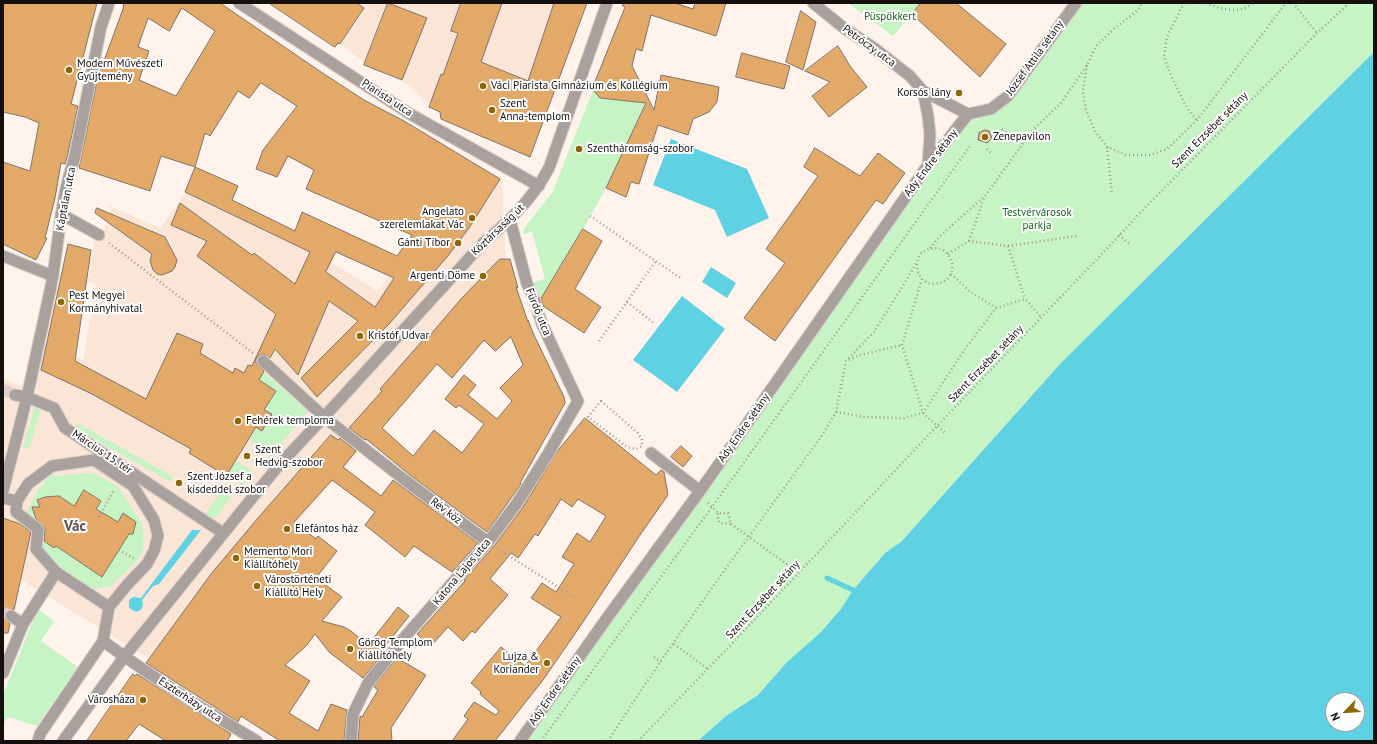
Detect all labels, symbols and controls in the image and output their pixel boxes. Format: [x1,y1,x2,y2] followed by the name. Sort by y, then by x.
[864,10,916,24] park label: Püspökkert
[1003,18,1067,98] street label: József Attila sétány
[840,22,898,70] street label: Petróczy utca
[77,57,163,83] place label: Modern Művészeti Gyűjtemény
[64,65,74,75] marker: Modern Művészeti Gyűjtemény
[359,77,415,119] street label: Piarista utca
[491,79,668,93] place label: Váci Piarista Gimnázium és Kollégium
[478,81,488,91] marker: Váci Piarista Gimnázium és Kollégium
[897,86,951,100] place label: Korsós lány
[954,88,964,98] marker: Korsós lány
[1169,89,1251,171] street label: Szent Erzsébet sétány
[500,97,570,123] place label: Szent Anna-templom
[487,105,497,115] marker: Szent Anna-templom
[901,127,961,199] street label: Ady Endre sétány
[993,130,1050,144] place label: Zenepavilon
[980,132,990,142] marker: Zenepavilon
[587,142,694,156] place label: Szentháromság-szobor
[574,144,584,154] marker: Szentháromság-szobor
[53,166,79,232] street label: Káptalan utca
[469,201,527,259] street label: Köztársaság út
[380,205,464,231] place label: Angelato szerelemlakat Vác
[1002,206,1072,232] park label: Testvérvárosok parkja
[467,213,477,223] marker: Angelato szerelemlakat Vác
[398,236,450,250] place label: Gánti Tibor
[453,238,463,248] marker: Gánti Tibor
[410,269,475,283] place label: Argenti Döme
[478,271,488,281] marker: Argenti Döme
[523,286,553,338] street label: Fürdő utca
[69,289,142,315] place label: Pest Megyei Kormányhivatal
[56,297,66,307] marker: Pest Megyei Kormányhivatal
[946,323,1026,405] street label: Szent Erzsébet sétány
[368,329,429,343] place label: Kristóf Udvar
[355,331,365,341] marker: Kristóf Udvar
[715,391,773,465] street label: Ady Endre sétány
[246,414,334,428] place label: Fehérek temploma
[233,416,243,426] marker: Fehérek temploma
[69,427,135,477] street label: Március 15. tér
[255,443,323,469] place label: Szent Hedvig-szobor
[242,451,252,461] marker: Szent Hedvig-szobor
[187,470,266,496] place label: Szent József a kisdeddel szobor
[174,478,184,488] marker: Szent József a kisdeddel szobor
[428,495,464,527] street label: Rév köz
[64,518,86,536] district label: Vác
[295,522,358,536] place label: Elefántos ház
[282,524,292,534] marker: Elefántos ház
[430,536,494,608] street label: Katona Lajos utca
[244,545,313,571] place label: Memento Mori Kiállítóhely
[231,553,241,563] marker: Memento Mori Kiállítóhely
[723,558,803,642] street label: Szent Erzsébet sétány
[265,573,332,599] place label: Várostörténeti Kiállító Hely
[252,581,262,591] marker: Várostörténeti Kiállító Hely
[358,636,432,662] place label: Görög Templom Kiállítóhely
[345,644,355,654] marker: Görög Templom Kiállítóhely
[494,650,539,676] place label: Lujza & Koriander
[526,654,584,728] street label: Ady Endre sétány
[542,658,552,668] marker: Lujza & Koriander
[156,675,224,725] street label: Eszterházy utca
[1325,692,1365,732] north arrow
[88,693,135,707] place label: Városháza
[138,695,148,705] marker: Városháza
[1327,710,1343,723] text: N

